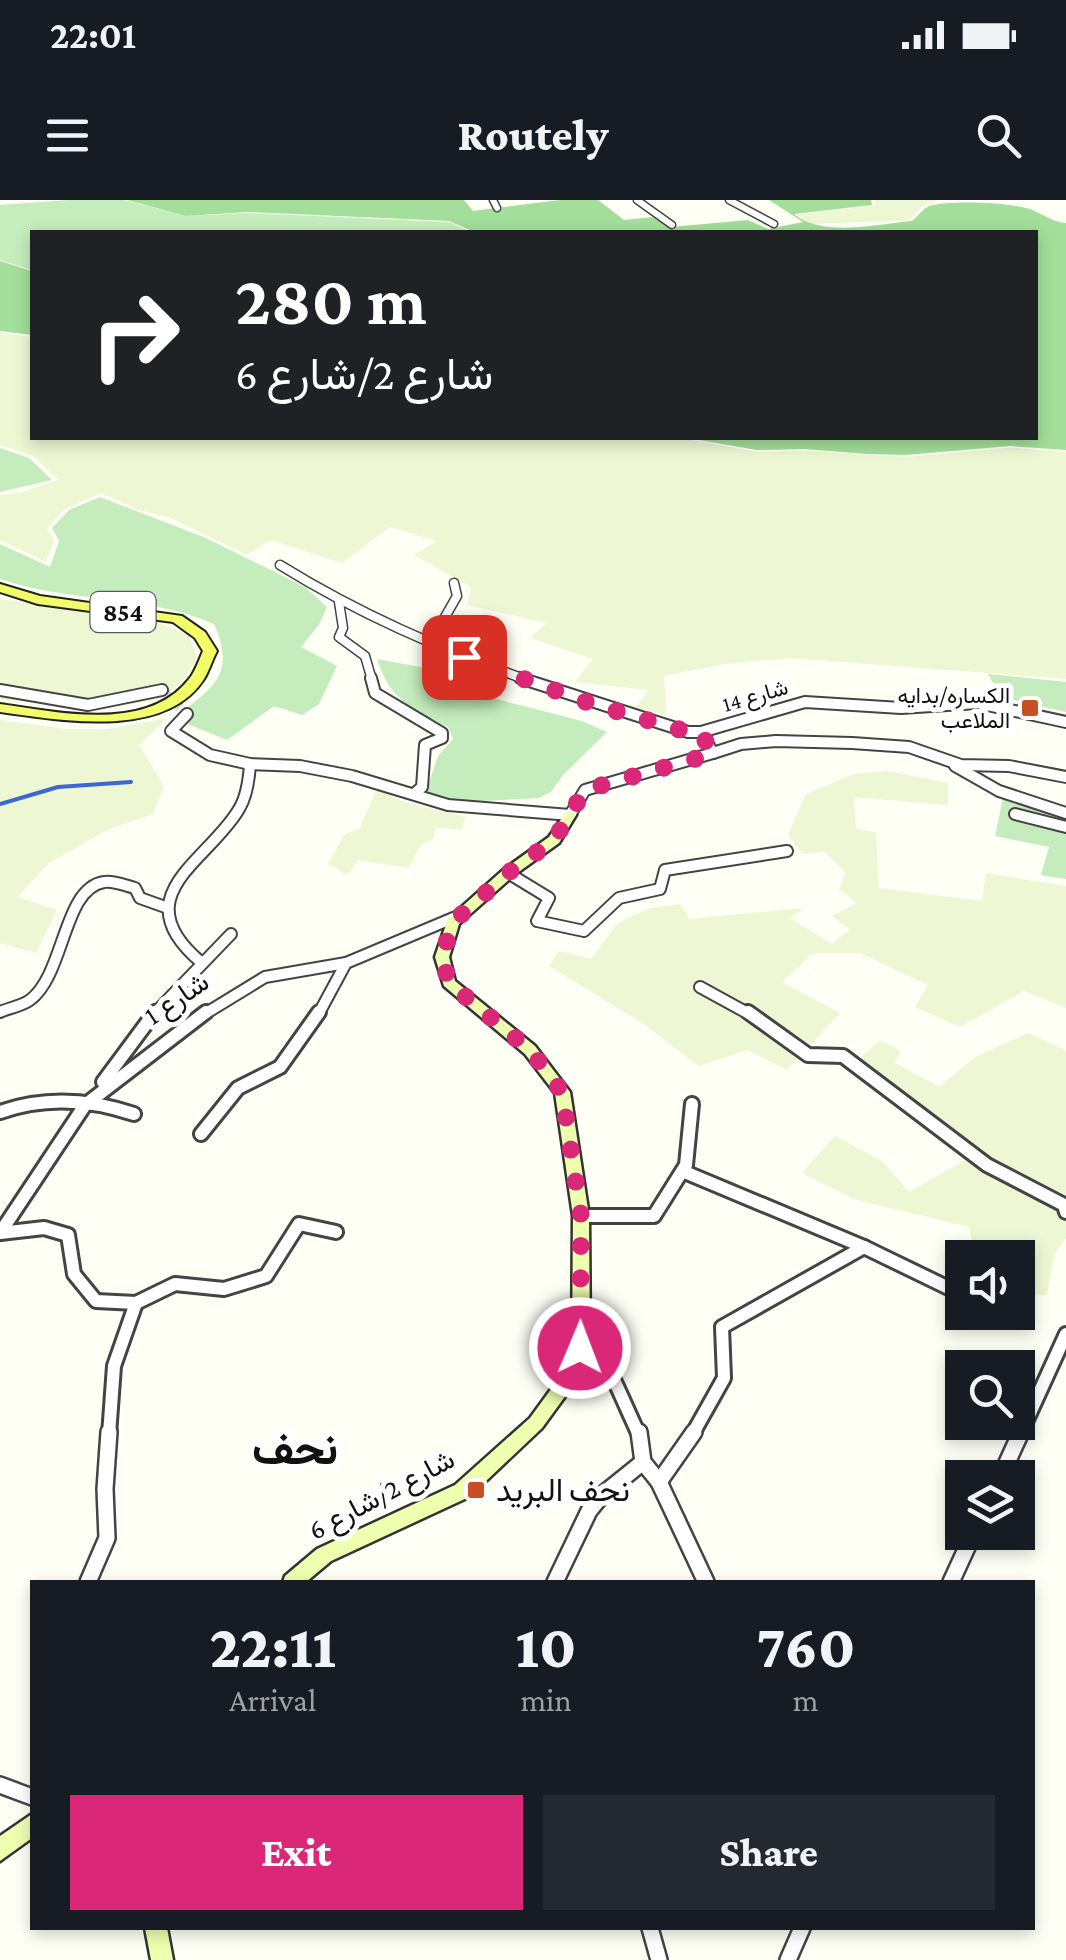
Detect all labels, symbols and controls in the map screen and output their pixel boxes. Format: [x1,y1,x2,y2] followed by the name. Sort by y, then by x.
[50,14,136,56] text: 22:01
[40,108,95,163] icon: menu
[971,108,1026,163] icon: search
[457,110,609,160] text: Routely
[235,261,427,339] text: 280 m
[70,270,200,400] icon: right
[235,349,493,399] text: شارع 2/شارع 6
[90,592,156,632] road number: 854
[422,615,507,700] pin
[437,630,492,685] icon: arrive
[720,674,791,719] street label: شارع 14
[898,683,1010,733] place label: الكساره/بدايه الملاعب
[1019,697,1041,719] marker: الكساره/بدايه الملاعب
[138,966,216,1034] street label: شارع 1
[945,1240,1035,1550] map controls
[945,1240,1035,1330] button: sound
[528,1296,632,1400] position arrow
[945,1350,1035,1440] button: search
[252,1424,338,1474] district label: نحف
[303,1443,461,1549] street label: شارع 2/شارع 6
[945,1460,1035,1550] button: layers
[496,1472,630,1510] place label: نحف البريد
[465,1479,487,1501] marker: نحف البريد
[210,1613,336,1680] text: 22:11
[516,1613,576,1680] text: 10
[756,1613,855,1680] text: 760
[229,1682,316,1718] text: Arrival
[520,1682,572,1718] text: min
[793,1682,819,1718] text: m
[70,1795,523,1910] button: Exit
[543,1795,995,1910] button: Share

